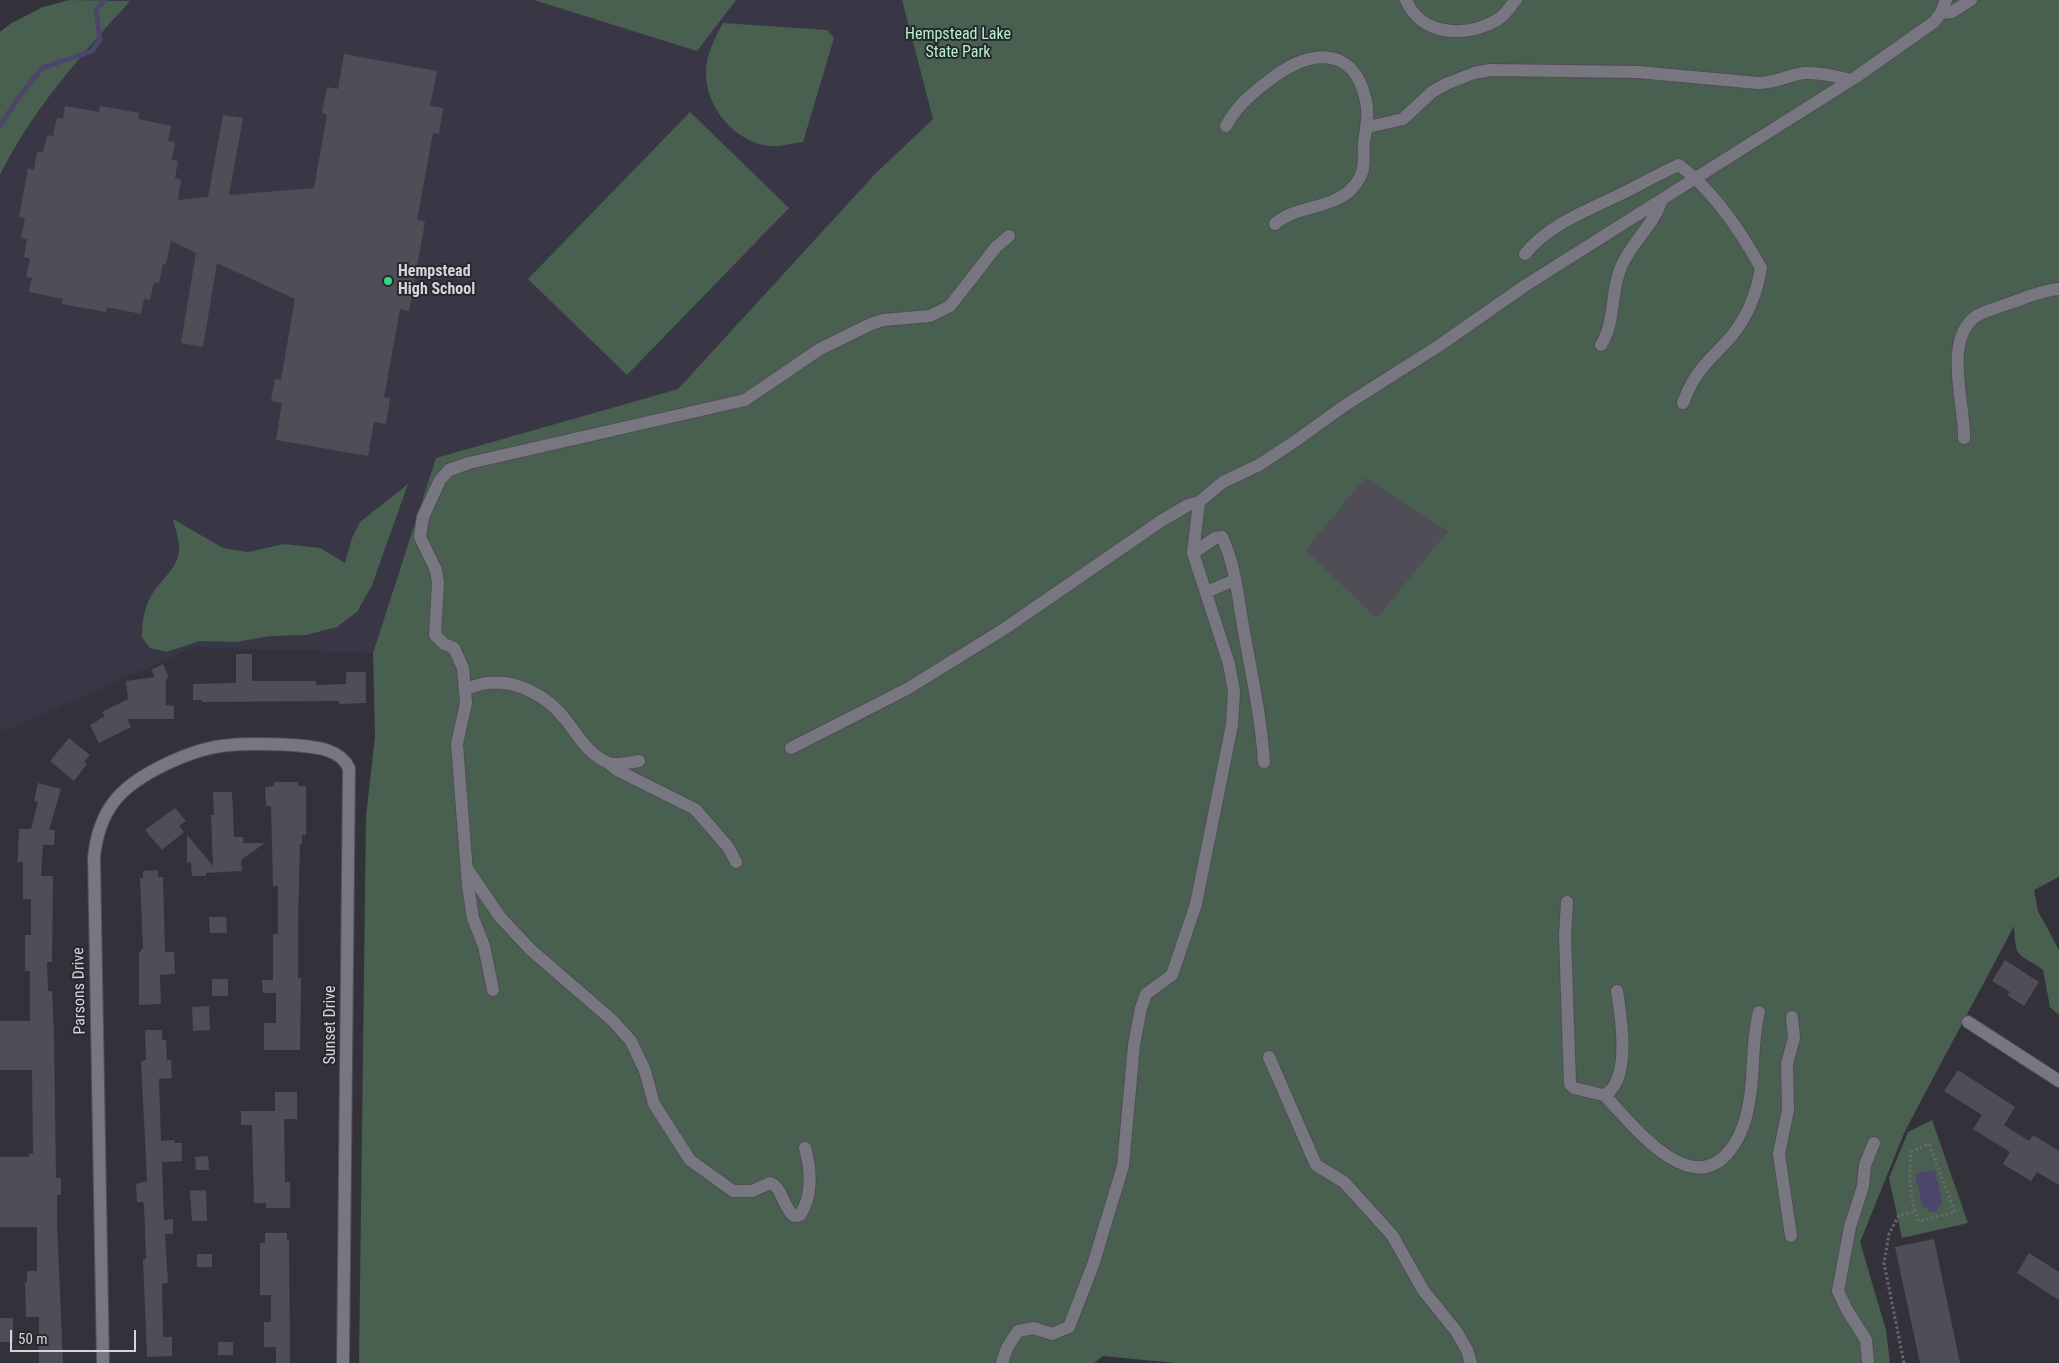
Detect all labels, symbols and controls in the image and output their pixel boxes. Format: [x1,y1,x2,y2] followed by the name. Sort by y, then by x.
[905,25,1011,63] park label: Hempstead Lake State Park
[398,262,475,300] place label: Hempstead High School
[382,275,394,287] marker: Hempstead High School
[70,947,90,1035] street label: Parsons Drive
[321,986,341,1064] street label: Sunset Drive
[12,1320,139,1352] scale bar
[18,1330,48,1348] text: 50 m

